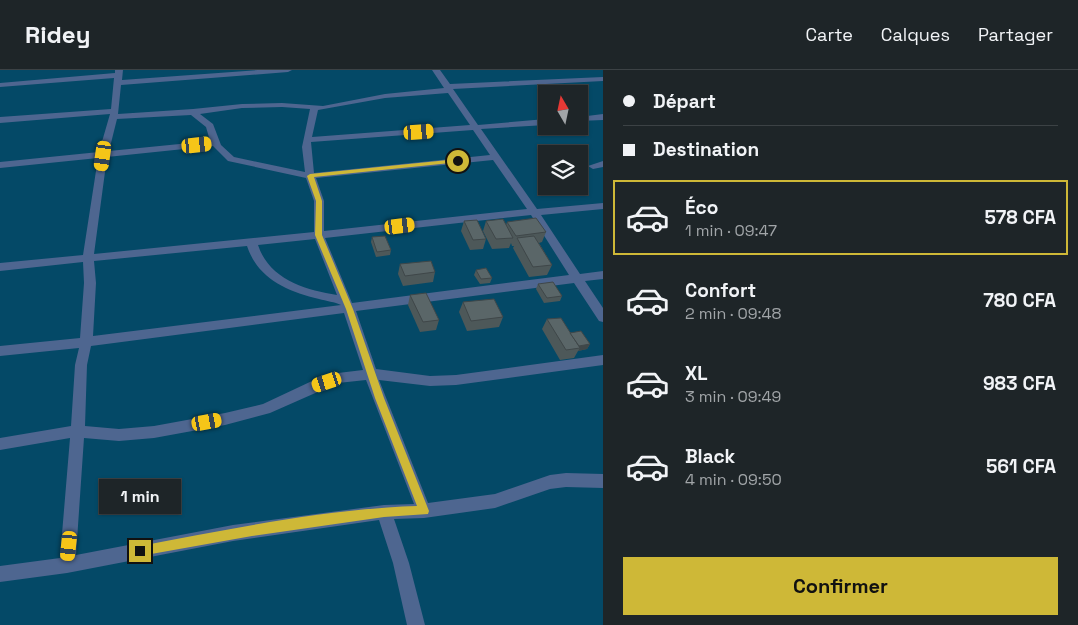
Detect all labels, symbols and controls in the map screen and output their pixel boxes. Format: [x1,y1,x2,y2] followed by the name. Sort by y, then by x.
[25,19,91,50] text: Ridey
[806,23,853,46] text: Carte
[881,23,950,46] text: Calques
[978,23,1053,46] text: Partager
[538,85,588,135] north arrow
[538,85,588,195] map controls
[653,89,716,114] text: Départ
[403,123,434,141] car
[181,136,212,154] car
[653,137,759,162] text: Destination
[93,140,112,172] car
[538,145,588,195] button: layers
[447,150,469,172] route start
[625,195,670,240] icon: car
[685,195,718,220] text: Éco
[984,205,1056,230] text: 578 CFA
[384,217,415,235] car
[685,220,777,241] text: 1 min · 09:47
[625,278,670,323] icon: car
[685,278,756,303] text: Confort
[983,288,1056,313] text: 780 CFA
[685,303,782,324] text: 2 min · 09:48
[625,361,670,406] icon: car
[685,361,708,386] text: XL
[310,370,343,394] car
[983,371,1056,396] text: 983 CFA
[685,386,781,407] text: 3 min · 09:49
[190,412,223,432] car
[625,444,670,489] icon: car
[685,444,735,469] text: Black
[986,454,1056,479] text: 561 CFA
[685,469,782,490] text: 4 min · 09:50
[99,478,181,514] callout: 1 min
[120,486,160,507] text: 1 min
[59,530,78,562] car
[129,540,151,562] route end
[623,557,1058,615] button: Confirmer

